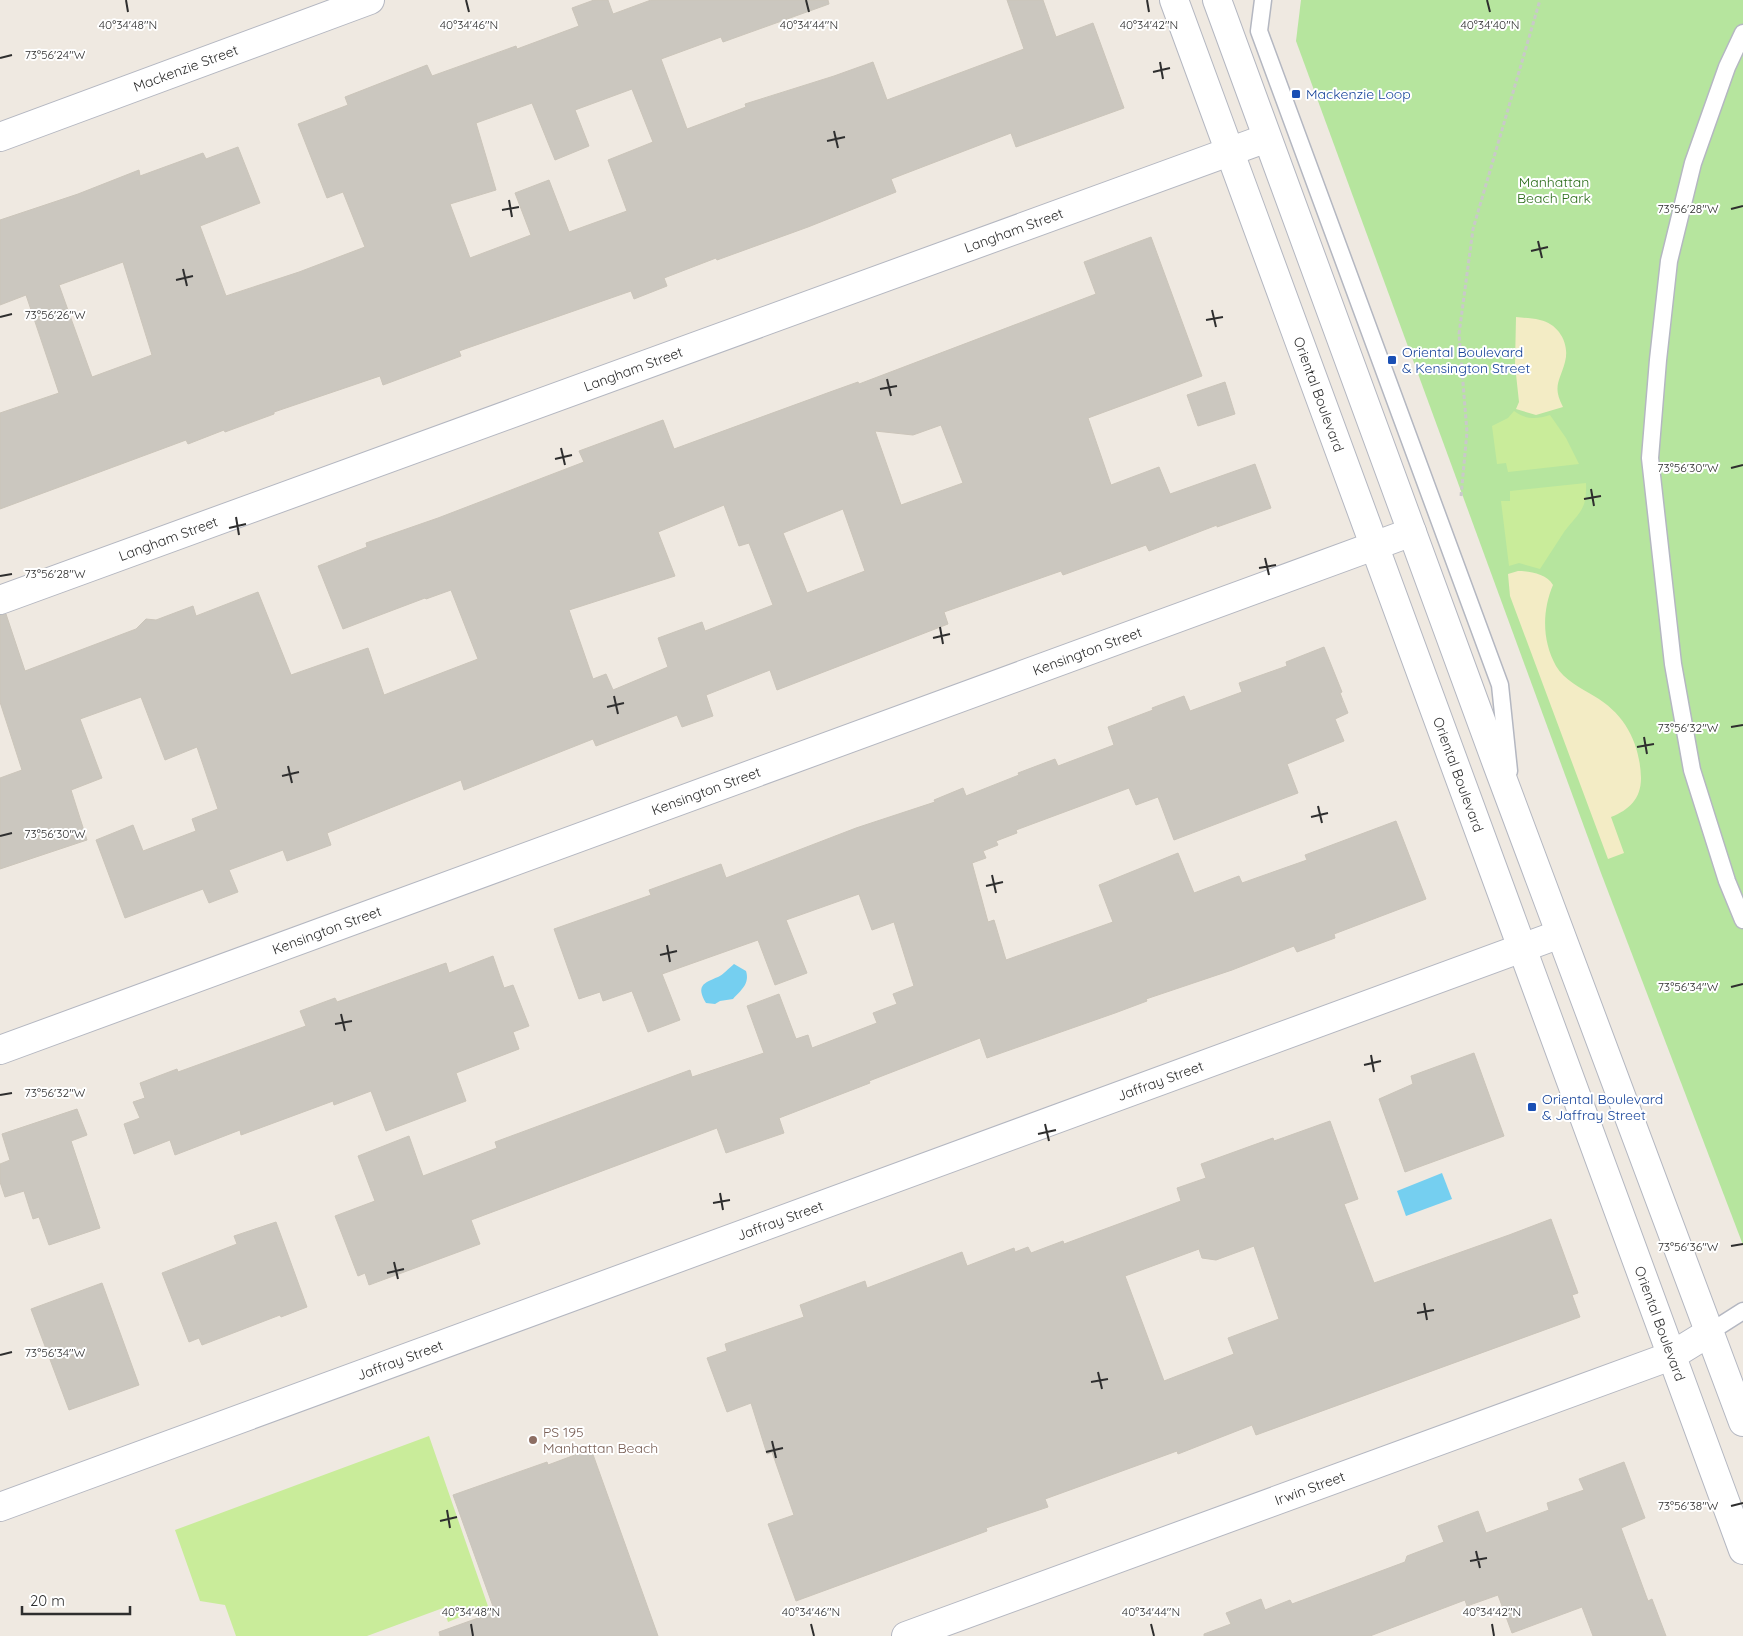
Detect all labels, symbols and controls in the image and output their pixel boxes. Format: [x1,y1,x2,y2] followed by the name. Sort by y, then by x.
[99,17,157,32] text: 40°34'48"N
[440,17,498,32] text: 40°34'46"N
[780,17,838,32] text: 40°34'44"N
[1120,17,1178,32] text: 40°34'42"N
[1460,17,1520,32] text: 40°34'40"N
[131,41,241,96] street label: Mackenzie Street
[25,47,86,62] text: 73°56'24"W
[1306,85,1411,103] place label: Mackenzie Loop
[1290,88,1302,100] marker: Mackenzie Loop
[1517,173,1591,207] park label: Manhattan Beach Park
[1657,201,1719,216] text: 73°56'28"W
[962,204,1066,257] street label: Langham Street
[24,307,86,322] text: 73°56'26"W
[1289,334,1348,454] street label: Oriental Boulevard
[581,343,685,395] street label: Langham Street
[1402,343,1530,377] place label: Oriental Boulevard & Kensington Street
[1386,354,1398,366] marker: Oriental Boulevard & Kensington Street
[1657,460,1719,475] text: 73°56'30"W
[116,512,220,565] street label: Langham Street
[24,566,86,581] text: 73°56'28"W
[1030,623,1144,679] street label: Kensington Street
[1429,714,1488,835] street label: Oriental Boulevard
[1658,720,1719,735] text: 73°56'32"W
[649,763,763,819] street label: Kensington Street
[24,826,86,841] text: 73°56'30"W
[270,902,384,958] street label: Kensington Street
[1658,979,1719,994] text: 73°56'34"W
[1115,1057,1206,1105] street label: Jaffray Street
[25,1085,86,1100] text: 73°56'32"W
[1542,1090,1663,1124] place label: Oriental Boulevard & Jaffray Street
[1526,1101,1538,1113] marker: Oriental Boulevard & Jaffray Street
[735,1196,826,1245] street label: Jaffray Street
[1658,1239,1719,1254] text: 73°56'36"W
[1631,1264,1689,1384] street label: Oriental Boulevard
[354,1336,446,1384] street label: Jaffray Street
[25,1345,86,1360] text: 73°56'34"W
[543,1423,658,1457] place label: PS 195 Manhattan Beach
[527,1434,539,1446] marker: PS 195 Manhattan Beach
[1272,1467,1348,1509] street label: Irwin Street
[1658,1498,1719,1513] text: 73°56'38"W
[22,1584,130,1616] scale bar
[30,1591,65,1610] text: 20 m
[442,1604,500,1619] text: 40°34'48"N
[782,1604,840,1619] text: 40°34'46"N
[1122,1604,1180,1619] text: 40°34'44"N
[1463,1604,1521,1619] text: 40°34'42"N

